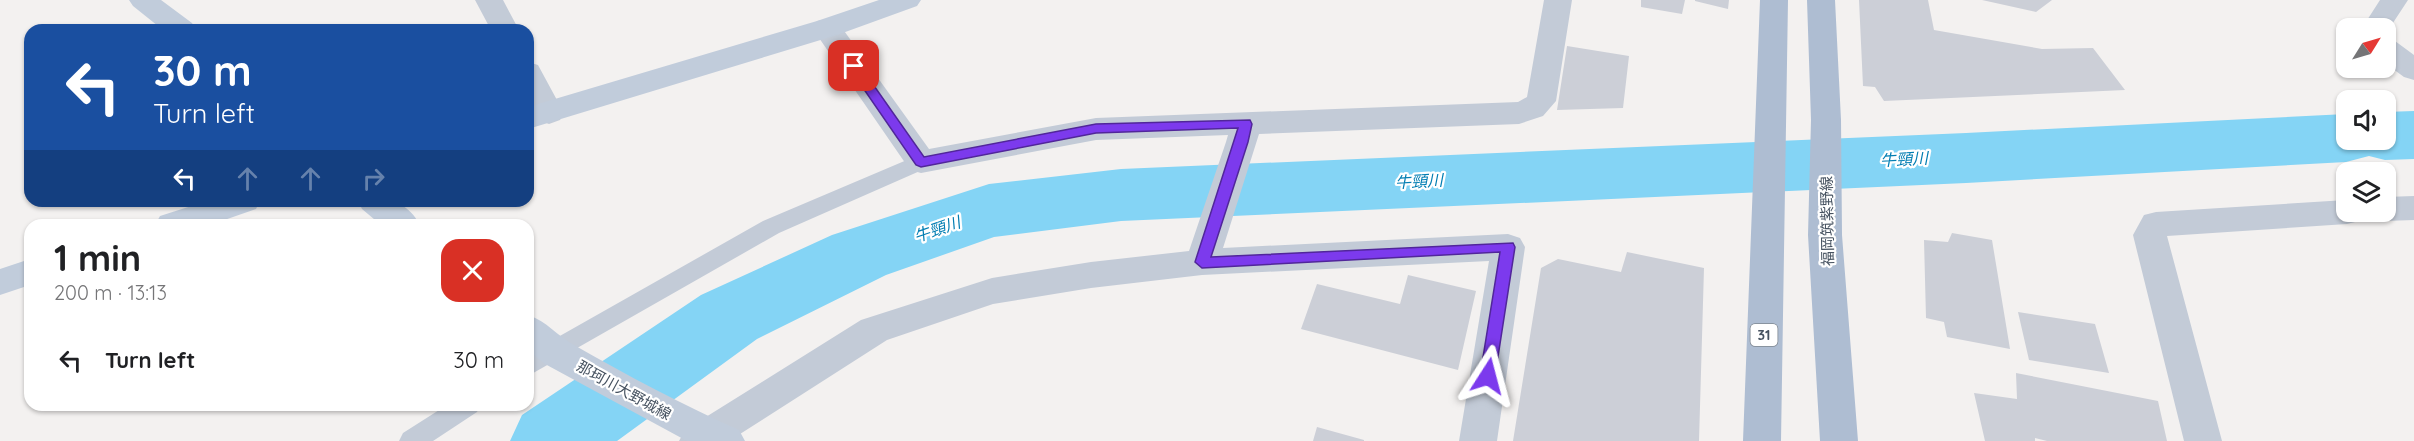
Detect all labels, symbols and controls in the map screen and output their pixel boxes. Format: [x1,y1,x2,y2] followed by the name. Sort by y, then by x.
[2336,18,2396,78] north arrow
[2336,18,2396,222] map controls
[828,40,879,91] pin
[153,44,252,97] text: 30 m
[54,48,132,126] icon: left
[837,49,870,82] icon: arrive
[2336,90,2396,150] button: sound
[153,96,255,130] text: Turn left
[1880,148,1930,170] water label: 牛頸川
[168,162,201,195] icon: left
[231,162,264,195] icon: ahead
[294,162,327,195] icon: ahead
[357,162,390,195] icon: right
[2336,162,2396,222] button: layers
[1395,170,1445,192] water label: 牛頸川
[1817,176,1837,266] street label: 福岡筑紫野線
[911,211,965,246] water label: 牛頸川
[54,235,141,280] text: 1 min
[441,239,504,302] button: close
[54,280,167,305] text: 200 m · 13:13
[1750,324,1778,346] road number: 31
[54,344,87,377] icon: left
[1456,344,1520,408] position arrow
[105,346,195,374] text: Turn left
[453,346,504,374] text: 30 m
[573,356,675,424] street label: 那珂川大野城線

